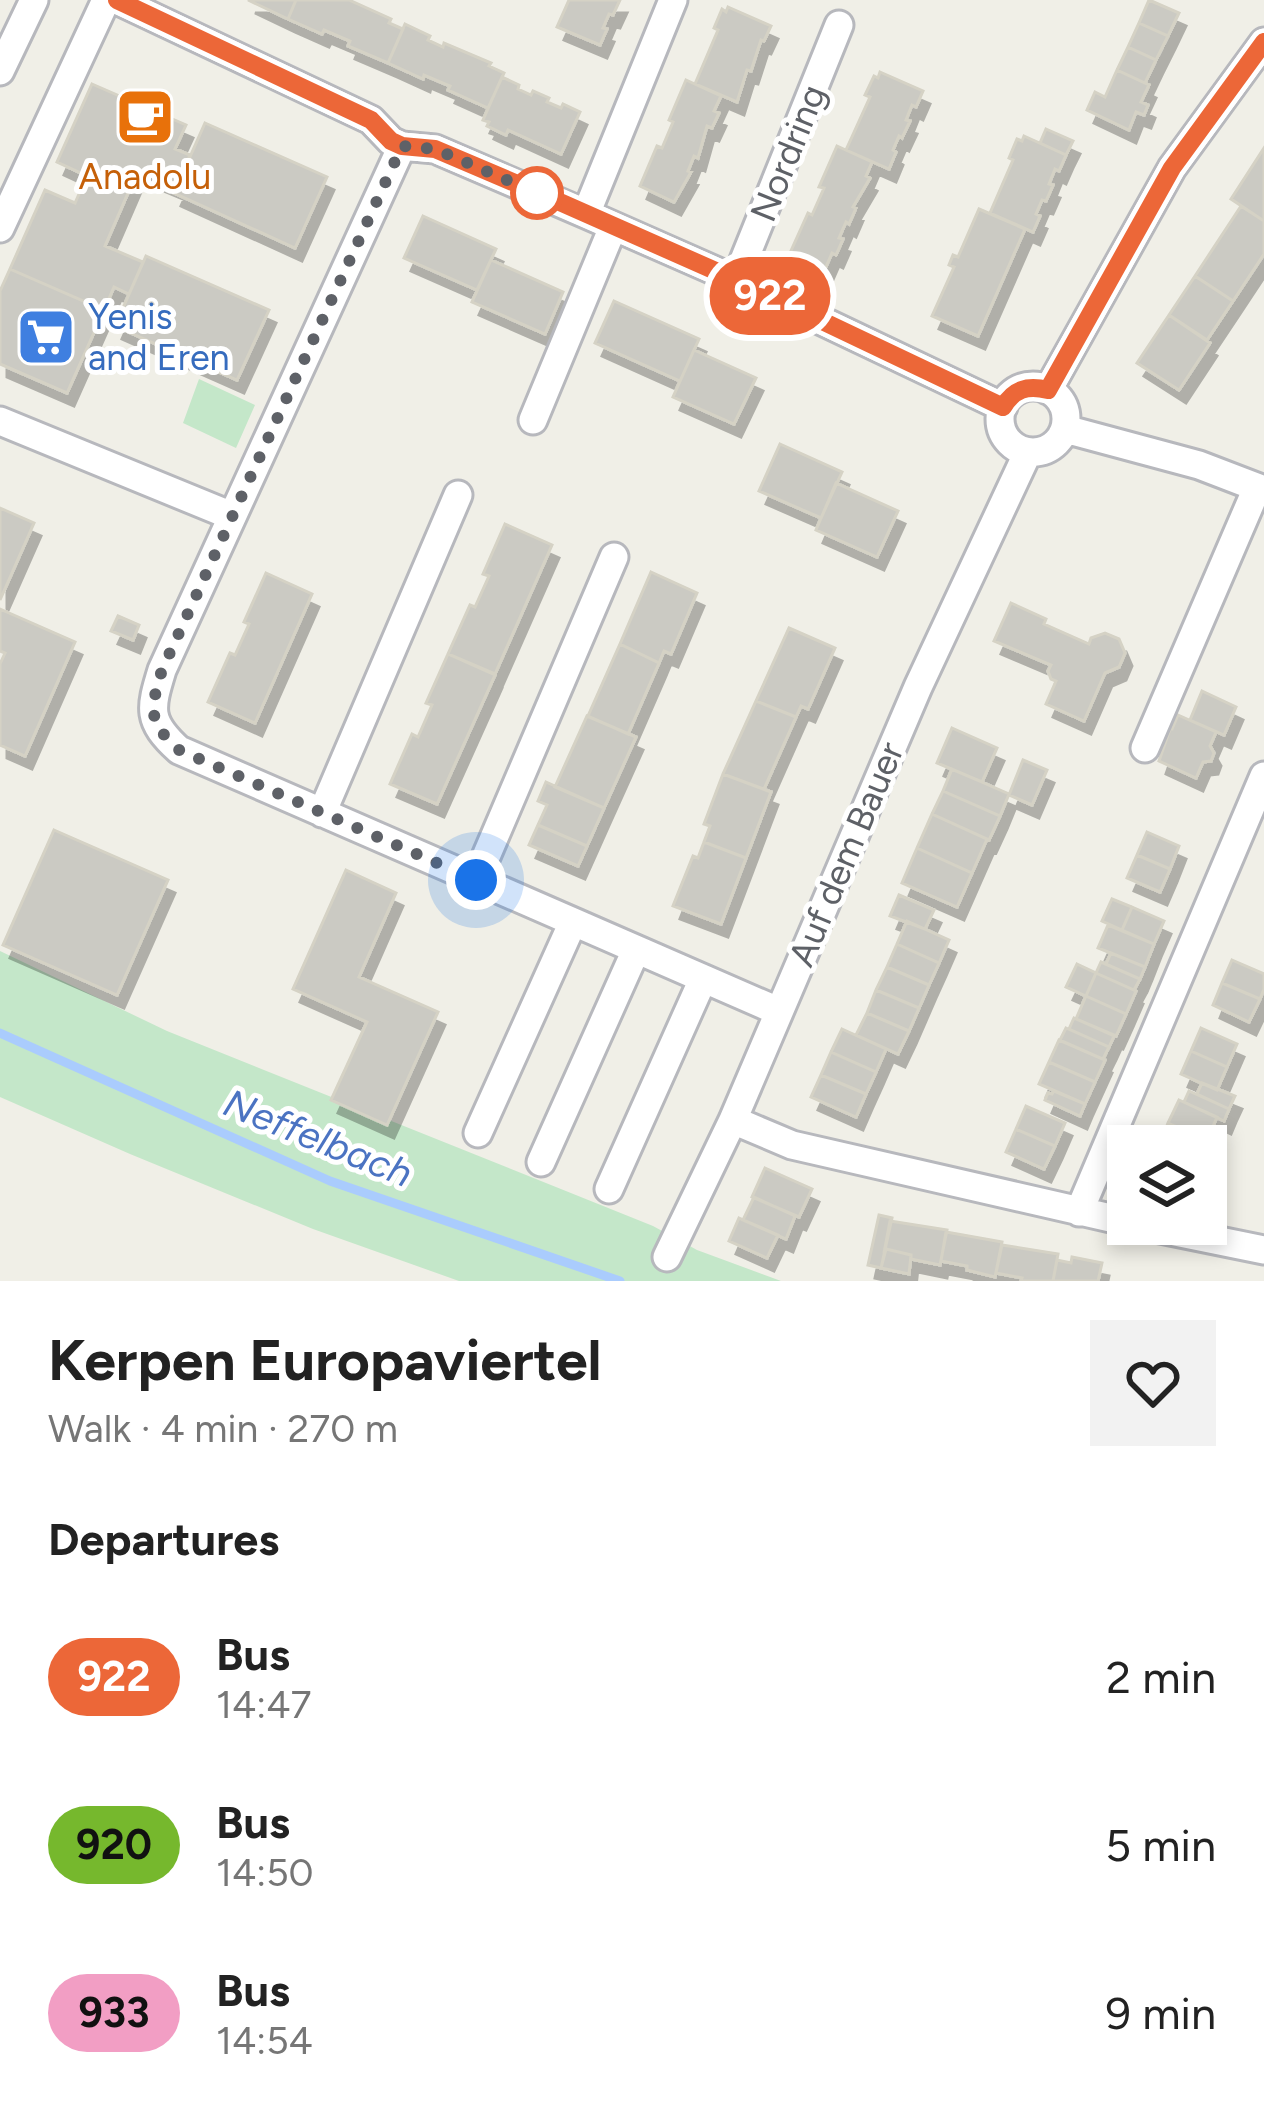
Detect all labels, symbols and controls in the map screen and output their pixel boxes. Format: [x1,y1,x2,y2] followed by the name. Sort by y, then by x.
[741,78,835,228] street label: Nordring
[114,86,176,148] cafe icon: Anadolu
[79,155,211,198] place label: Anadolu
[512,168,562,218] unlabelled marker
[701,257,839,335] line badge: 922
[734,270,807,321] text: 922
[88,295,230,379] place label: Yenis and Eren
[15,306,77,368] supermarket icon: Yenis and Eren
[779,736,913,972] street label: Auf dem Bauer
[446,850,506,910] your location
[217,1079,419,1197] water label: Neffelbach
[1107,1125,1227,1245] map controls
[1107,1125,1227,1245] button: layers
[1090,1320,1216,1446] button: heart
[48,1326,602,1394] text: Kerpen Europaviertel
[48,1405,398,1452] text: Walk · 4 min · 270 m
[48,1512,279,1566] text: Departures
[216,1627,290,1681] text: Bus
[1106,1650,1216,1704] text: 2 min
[78,1651,151,1702] text: 922
[216,1681,311,1728] text: 14:47
[216,1795,290,1849] text: Bus
[1105,1818,1216,1872] text: 5 min
[76,1819,152,1870] text: 920
[216,1849,314,1896] text: 14:50
[216,1963,290,2017] text: Bus
[1106,1986,1216,2040] text: 9 min
[78,1987,150,2038] text: 933
[216,2017,313,2064] text: 14:54

